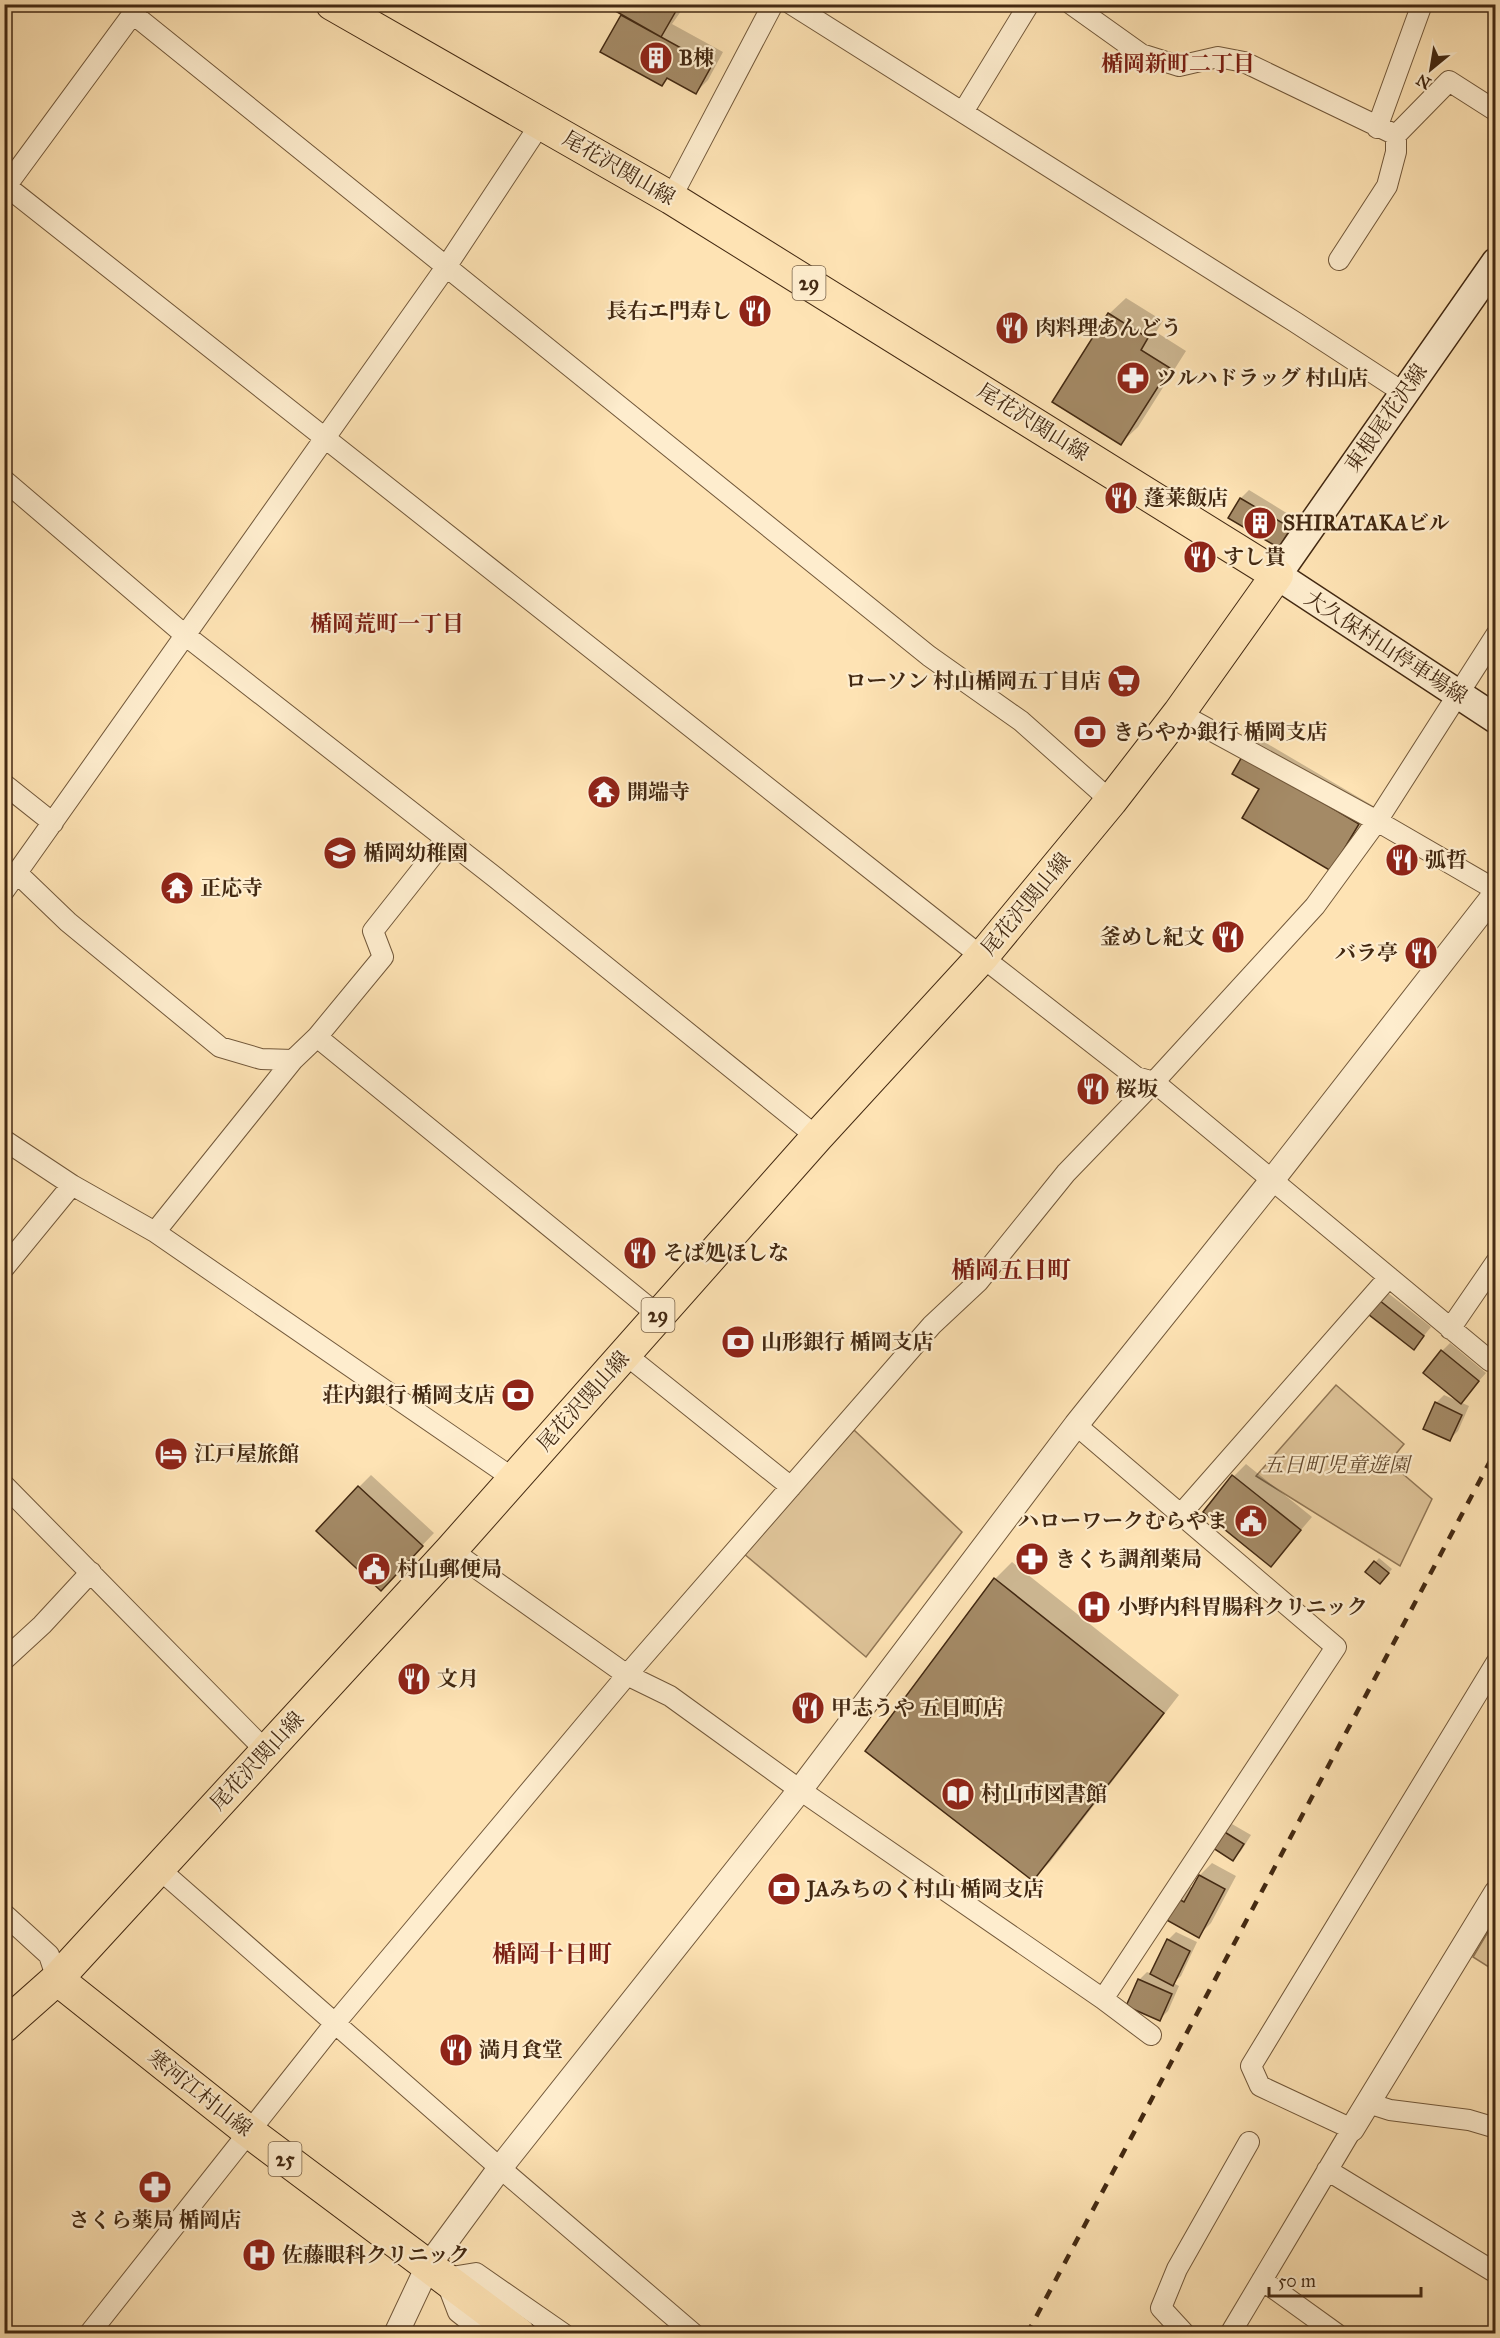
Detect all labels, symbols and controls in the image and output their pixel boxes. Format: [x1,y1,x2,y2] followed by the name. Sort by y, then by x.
[1401,39,1461,99] north arrow
[638,40,674,76] building icon: B棟
[679,45,714,71] place label: B棟
[1101,50,1255,77] district label: 楯岡新町二丁目
[1413,70,1434,93] text: N
[558,125,680,211] street label: 尾花沢関山線
[792,266,826,300] road number: 29
[737,293,773,329] restaurant icon: 長右エ門寿し
[606,298,732,324] place label: 長右エ門寿し
[994,310,1030,346] restaurant icon: 肉料理あんどう
[1035,315,1182,341] place label: 肉料理あんどう
[1339,359,1433,477] street label: 東根尾花沢線
[1115,360,1151,396] pharmacy icon: ツルハドラッグ 村山店
[1156,365,1368,391] place label: ツルハドラッグ 村山店
[973,378,1093,466] street label: 尾花沢関山線
[1103,480,1139,516] restaurant icon: 蓬莱飯店
[1144,485,1228,511] place label: 蓬莱飯店
[1242,505,1278,541] building icon: SHIRATAKAビル
[1283,510,1450,536] place label: SHIRATAKAビル
[1182,539,1218,575] restaurant icon: すし貴
[1223,544,1286,570] place label: すし貴
[1300,585,1472,709] street label: 大久保村山停車場線
[310,610,464,637] district label: 楯岡荒町一丁目
[1106,663,1142,699] supermarket icon: ローソン 村山楯岡五丁目店
[845,668,1101,694] place label: ローソン 村山楯岡五丁目店
[1072,714,1108,750] bank icon: きらやか銀行 楯岡支店
[1113,719,1328,745] place label: きらやか銀行 楯岡支店
[586,774,622,810] temple icon: 開端寺
[627,779,690,805] place label: 開端寺
[322,835,358,871] school or university icon: 楯岡幼稚園
[363,840,468,866] place label: 楯岡幼稚園
[1384,842,1420,878] restaurant icon: 弧哲
[976,847,1076,961] street label: 尾花沢関山線
[1425,847,1467,873] place label: 弧哲
[159,870,195,906] temple icon: 正応寺
[200,875,263,901] place label: 正応寺
[1210,919,1246,955] restaurant icon: 釜めし紀文
[1100,924,1205,950] place label: 釜めし紀文
[1403,935,1439,971] restaurant icon: バラ亭
[1335,940,1398,966] place label: バラ亭
[1075,1071,1111,1107] restaurant icon: 桜坂
[1116,1076,1158,1102] place label: 桜坂
[622,1235,658,1271] restaurant icon: そば処ほしな
[663,1240,789,1266] place label: そば処ほしな
[951,1255,1071,1285] district label: 楯岡五日町
[642,1298,674,1332] road number: 29
[720,1324,756,1360] bank icon: 山形銀行 楯岡支店
[761,1329,934,1355] place label: 山形銀行 楯岡支店
[531,1345,635,1457] street label: 尾花沢関山線
[500,1377,536,1413] bank icon: 荘内銀行 楯岡支店
[322,1382,495,1408] place label: 荘内銀行 楯岡支店
[153,1436,189,1472] hotel icon: 江戸屋旅館
[194,1441,299,1467] place label: 江戸屋旅館
[1263,1452,1412,1478] park label: 五日町児童遊園
[1233,1503,1269,1539] public building icon: ハローワークむらやま
[1018,1508,1228,1534] place label: ハローワークむらやま
[1014,1541,1050,1577] pharmacy icon: きくち調剤薬局
[1055,1546,1202,1572] place label: きくち調剤薬局
[356,1551,392,1587] public building icon: 村山郵便局
[397,1556,502,1582] place label: 村山郵便局
[1076,1589,1112,1625] hospital icon: 小野内科胃腸科クリニック
[1117,1594,1368,1620] place label: 小野内科胃腸科クリニック
[396,1661,432,1697] restaurant icon: 文月
[437,1666,479,1692] place label: 文月
[790,1690,826,1726] restaurant icon: 甲志うや 五日町店
[831,1695,1004,1721] place label: 甲志うや 五日町店
[205,1706,309,1816] street label: 尾花沢関山線
[940,1776,976,1812] library icon: 村山市図書館
[981,1781,1107,1807] place label: 村山市図書館
[766,1871,802,1907] bank icon: JAみちのく村山 楯岡支店
[804,1876,1044,1903] place label: JAみちのく村山 楯岡支店
[492,1939,612,1969] district label: 楯岡十日町
[438,2032,474,2068] restaurant icon: 満月食堂
[479,2037,563,2063] place label: 満月食堂
[142,2044,258,2142] street label: 寒河江村山線
[268,2142,302,2176] road number: 25
[137,2169,173,2205] pharmacy icon: さくら薬局 楯岡店
[69,2207,241,2233] place label: さくら薬局 楯岡店
[241,2237,277,2273] hospital icon: 佐藤眼科クリニック
[282,2242,470,2268] place label: 佐藤眼科クリニック
[1269,2260,1420,2298] scale bar
[1278,2270,1316,2292] text: 50 m

